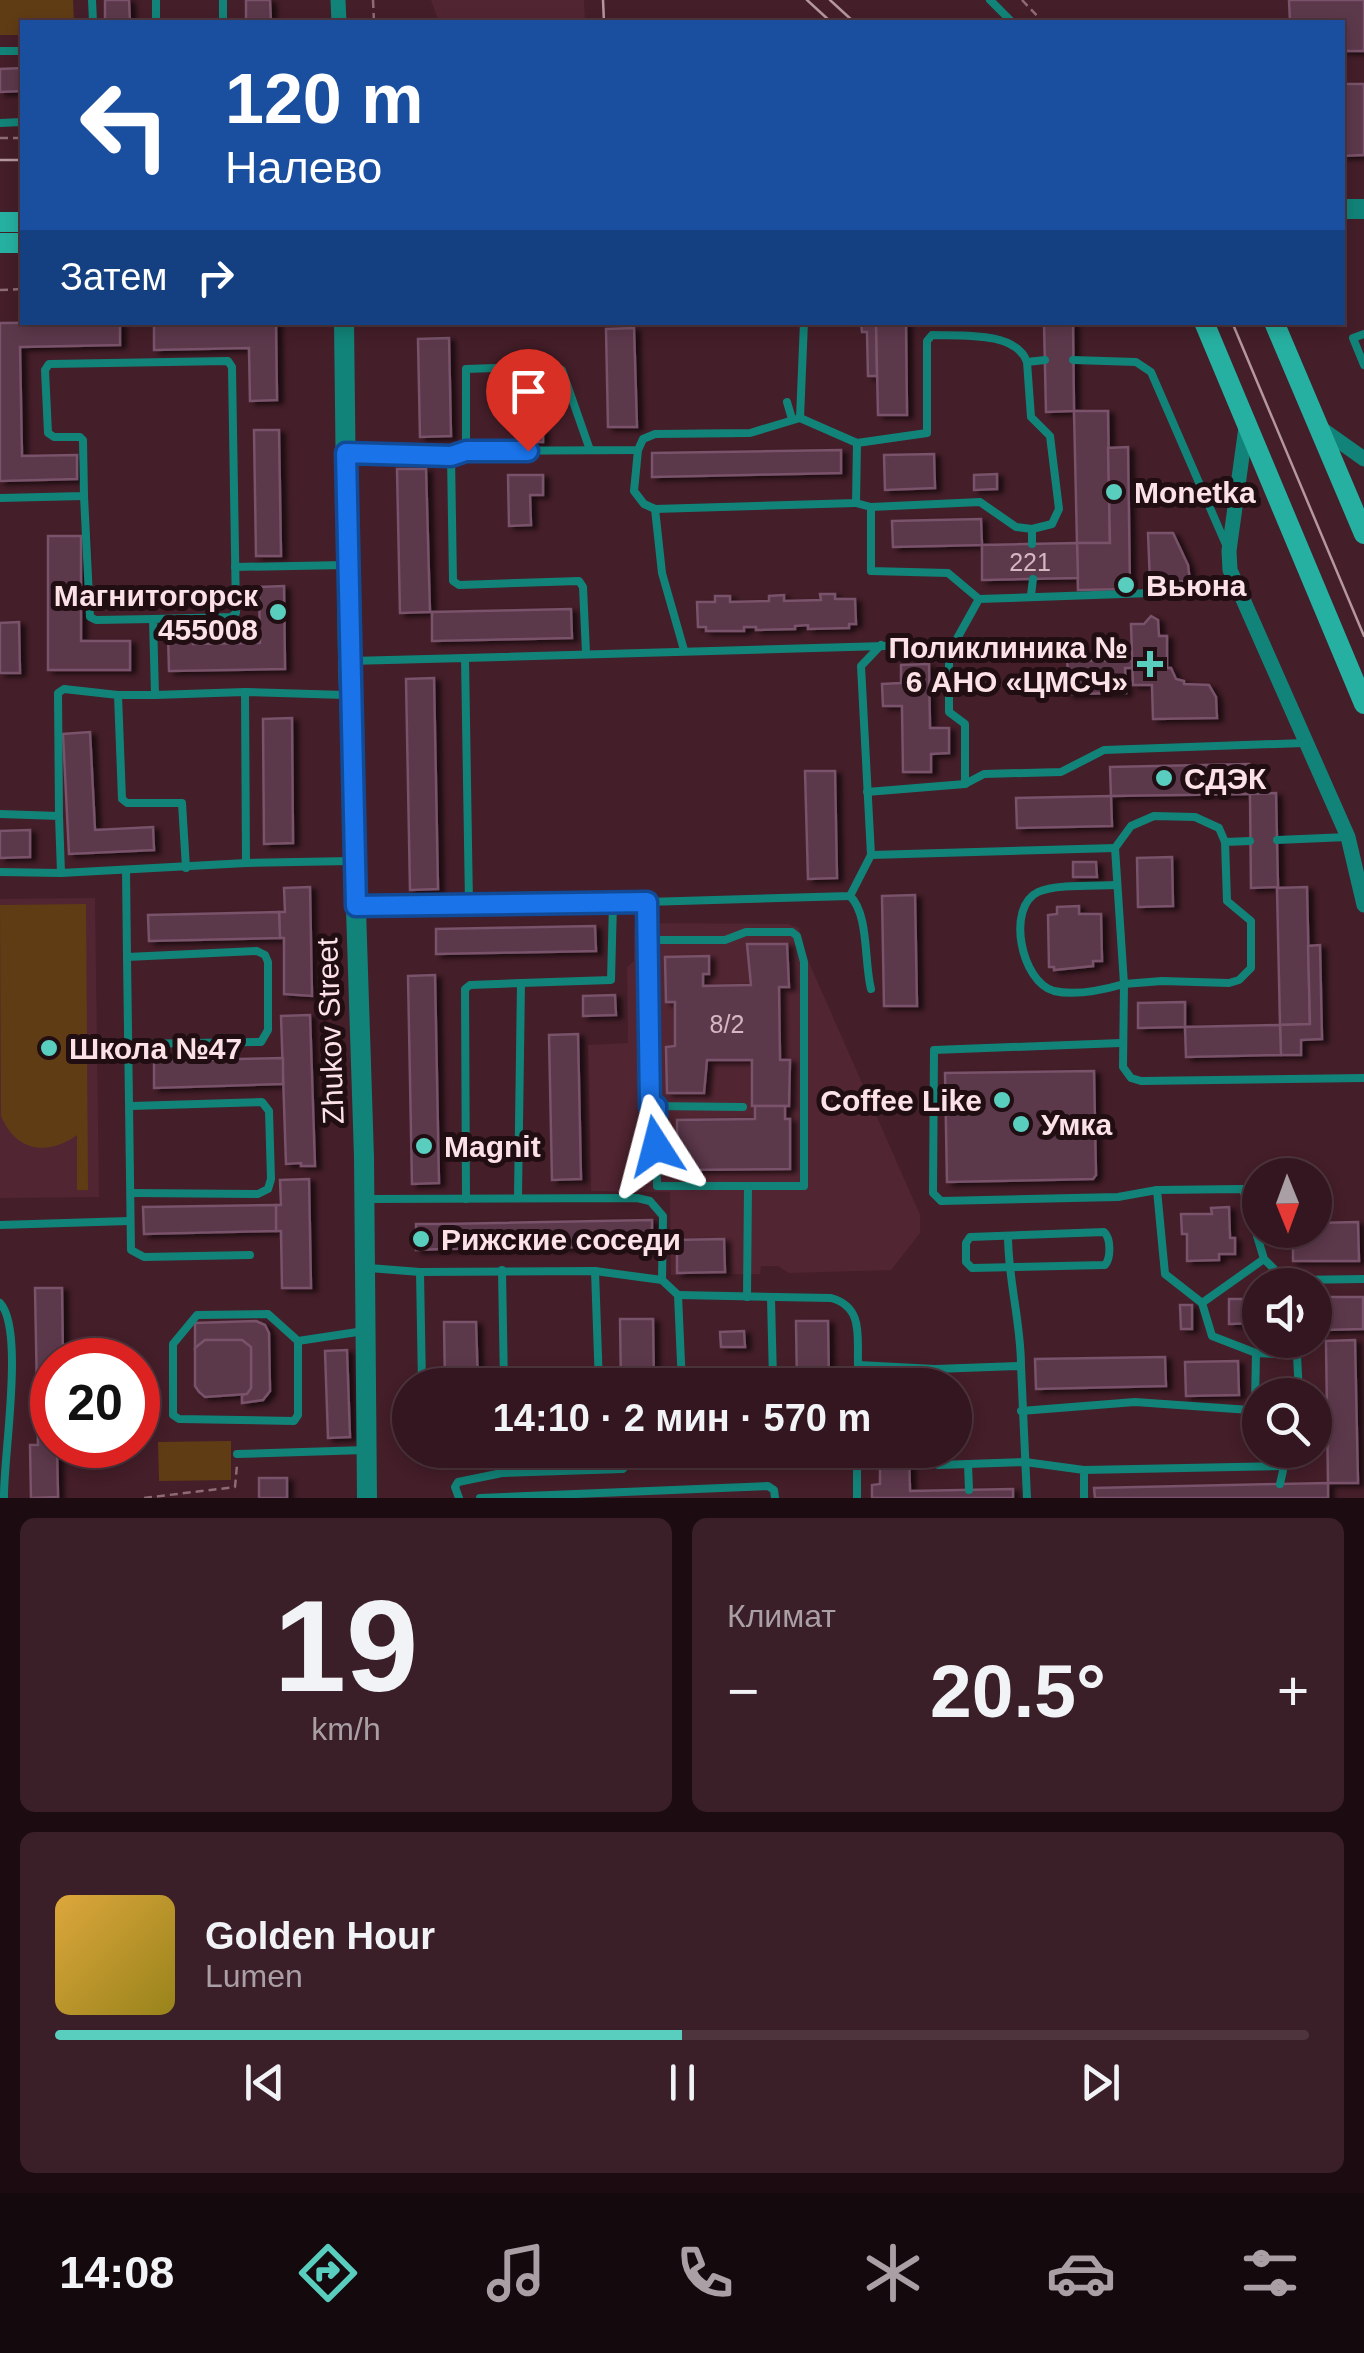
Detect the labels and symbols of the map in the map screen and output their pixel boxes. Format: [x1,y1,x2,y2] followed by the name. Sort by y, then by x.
[486,349,571,452] pin
[1134,476,1256,509] place label: Monetka
[1103,481,1125,503] marker: Monetka
[1009,548,1051,576] house number: 221
[1146,569,1247,602] place label: Вьюна
[1115,574,1137,596] marker: Вьюна
[54,579,259,646] place label: Магнитогорск 455008
[267,601,289,623] marker: Магнитогорск 455008
[888,631,1128,698] place label: Поликлиника № 6 АНО «ЦМСЧ»
[1137,651,1163,677] marker: Поликлиника № 6 АНО «ЦМСЧ»
[1184,762,1267,795] place label: СДЭК
[1153,767,1175,789] marker: СДЭК
[310,936,350,1125] street label: Zhukov Street
[710,1010,744,1038] house number: 8/2
[69,1032,242,1065] place label: Школа №47
[38,1037,60,1059] marker: Школа №47
[820,1084,982,1117] place label: Coffee Like
[991,1089,1013,1111] marker: Coffee Like
[604,1094,708,1198] position arrow
[1041,1108,1112,1141] place label: Умка
[1010,1113,1032,1135] marker: Умка
[444,1130,541,1163] place label: Magnit
[413,1135,435,1157] marker: Magnit
[1242,1158,1332,1248] north arrow
[441,1223,681,1256] place label: Рижские соседи
[410,1228,432,1250] marker: Рижские соседи
[30,1338,160,1468] speed limit sign: 20

